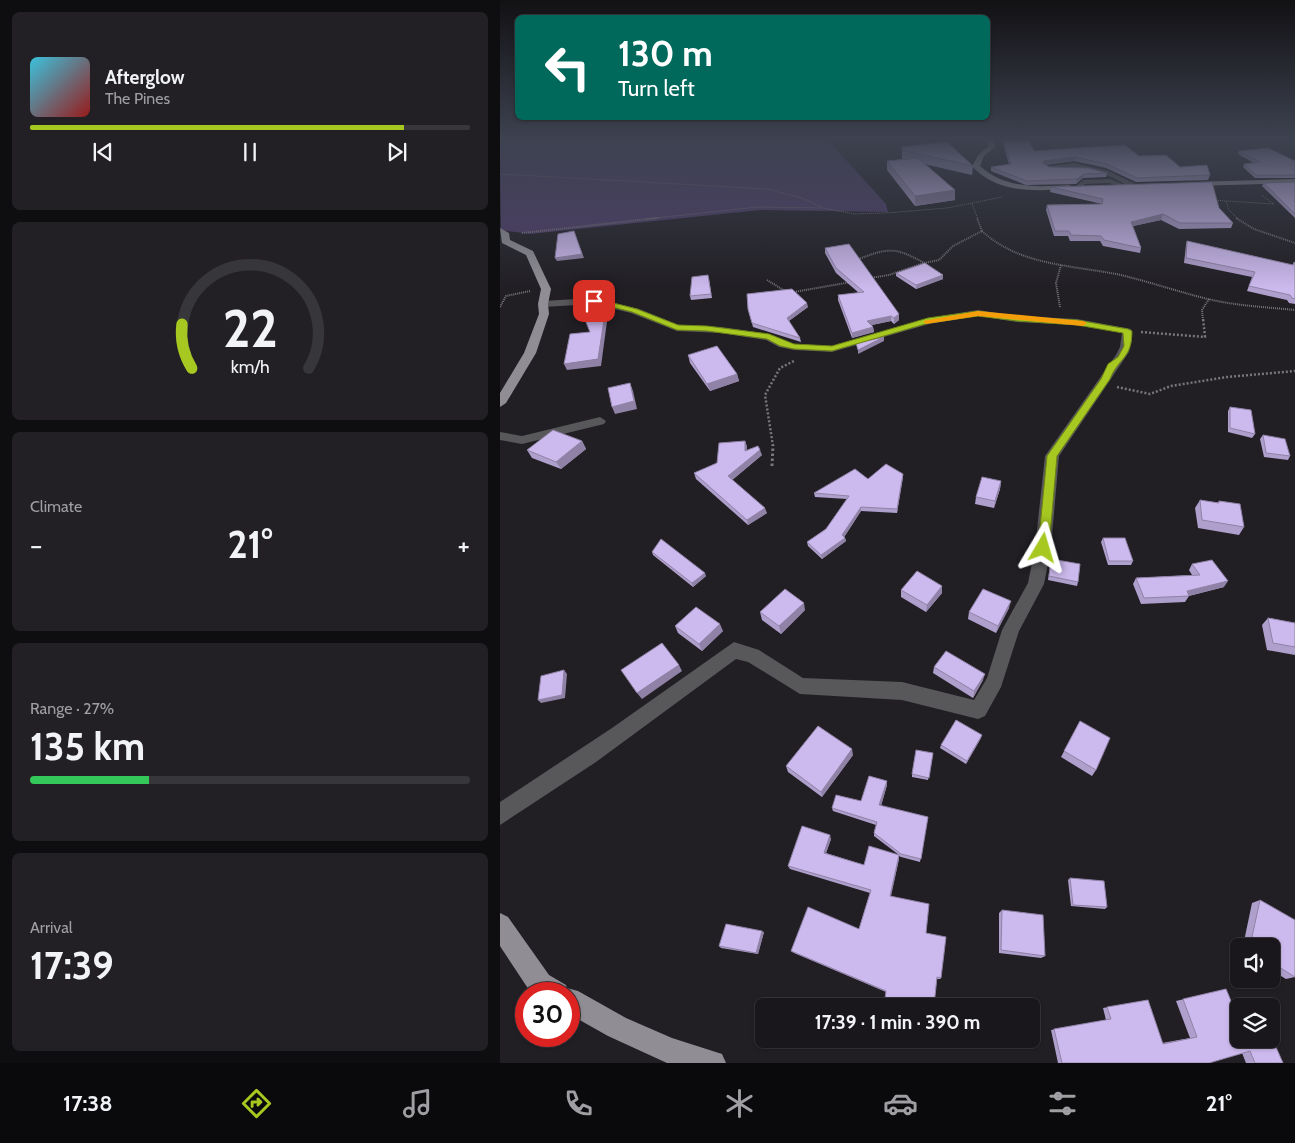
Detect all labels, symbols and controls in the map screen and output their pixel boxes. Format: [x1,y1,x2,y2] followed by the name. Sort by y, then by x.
[618,32,713,75] text: 130 m
[535,35,600,100] icon: left
[105,66,185,89] text: Afterglow
[618,75,695,102] text: Turn left
[105,89,170,108] text: The Pines
[89,138,117,166] icon: previous
[236,138,264,166] icon: pause
[383,138,411,166] icon: next
[573,280,615,322] pin
[580,287,608,315] icon: arrive
[222,297,278,360] text: 22
[230,356,270,377] text: km/h
[30,497,82,516] text: Climate
[227,521,273,568] text: 21°
[1016,521,1068,573] position arrow
[30,528,42,562] text: −
[458,528,470,562] text: +
[30,699,114,718] text: Range · 27%
[30,723,145,770] text: 135 km
[30,918,73,937] text: Arrival
[1230,938,1280,1048] map controls
[1230,938,1280,988] button: sound
[30,942,114,989] text: 17:39
[515,982,580,1047] speed limit sign: 30
[1230,998,1280,1048] button: layers
[815,1011,980,1034] text: 17:39 · 1 min · 390 m
[239,1086,274,1121] icon: directions
[400,1086,435,1121] icon: music
[561,1086,596,1121] icon: phone
[722,1086,757,1121] icon: climate
[883,1086,918,1121] icon: car
[1045,1086,1080,1121] icon: filters
[63,1090,112,1117] text: 17:38
[1206,1090,1232,1117] text: 21°

